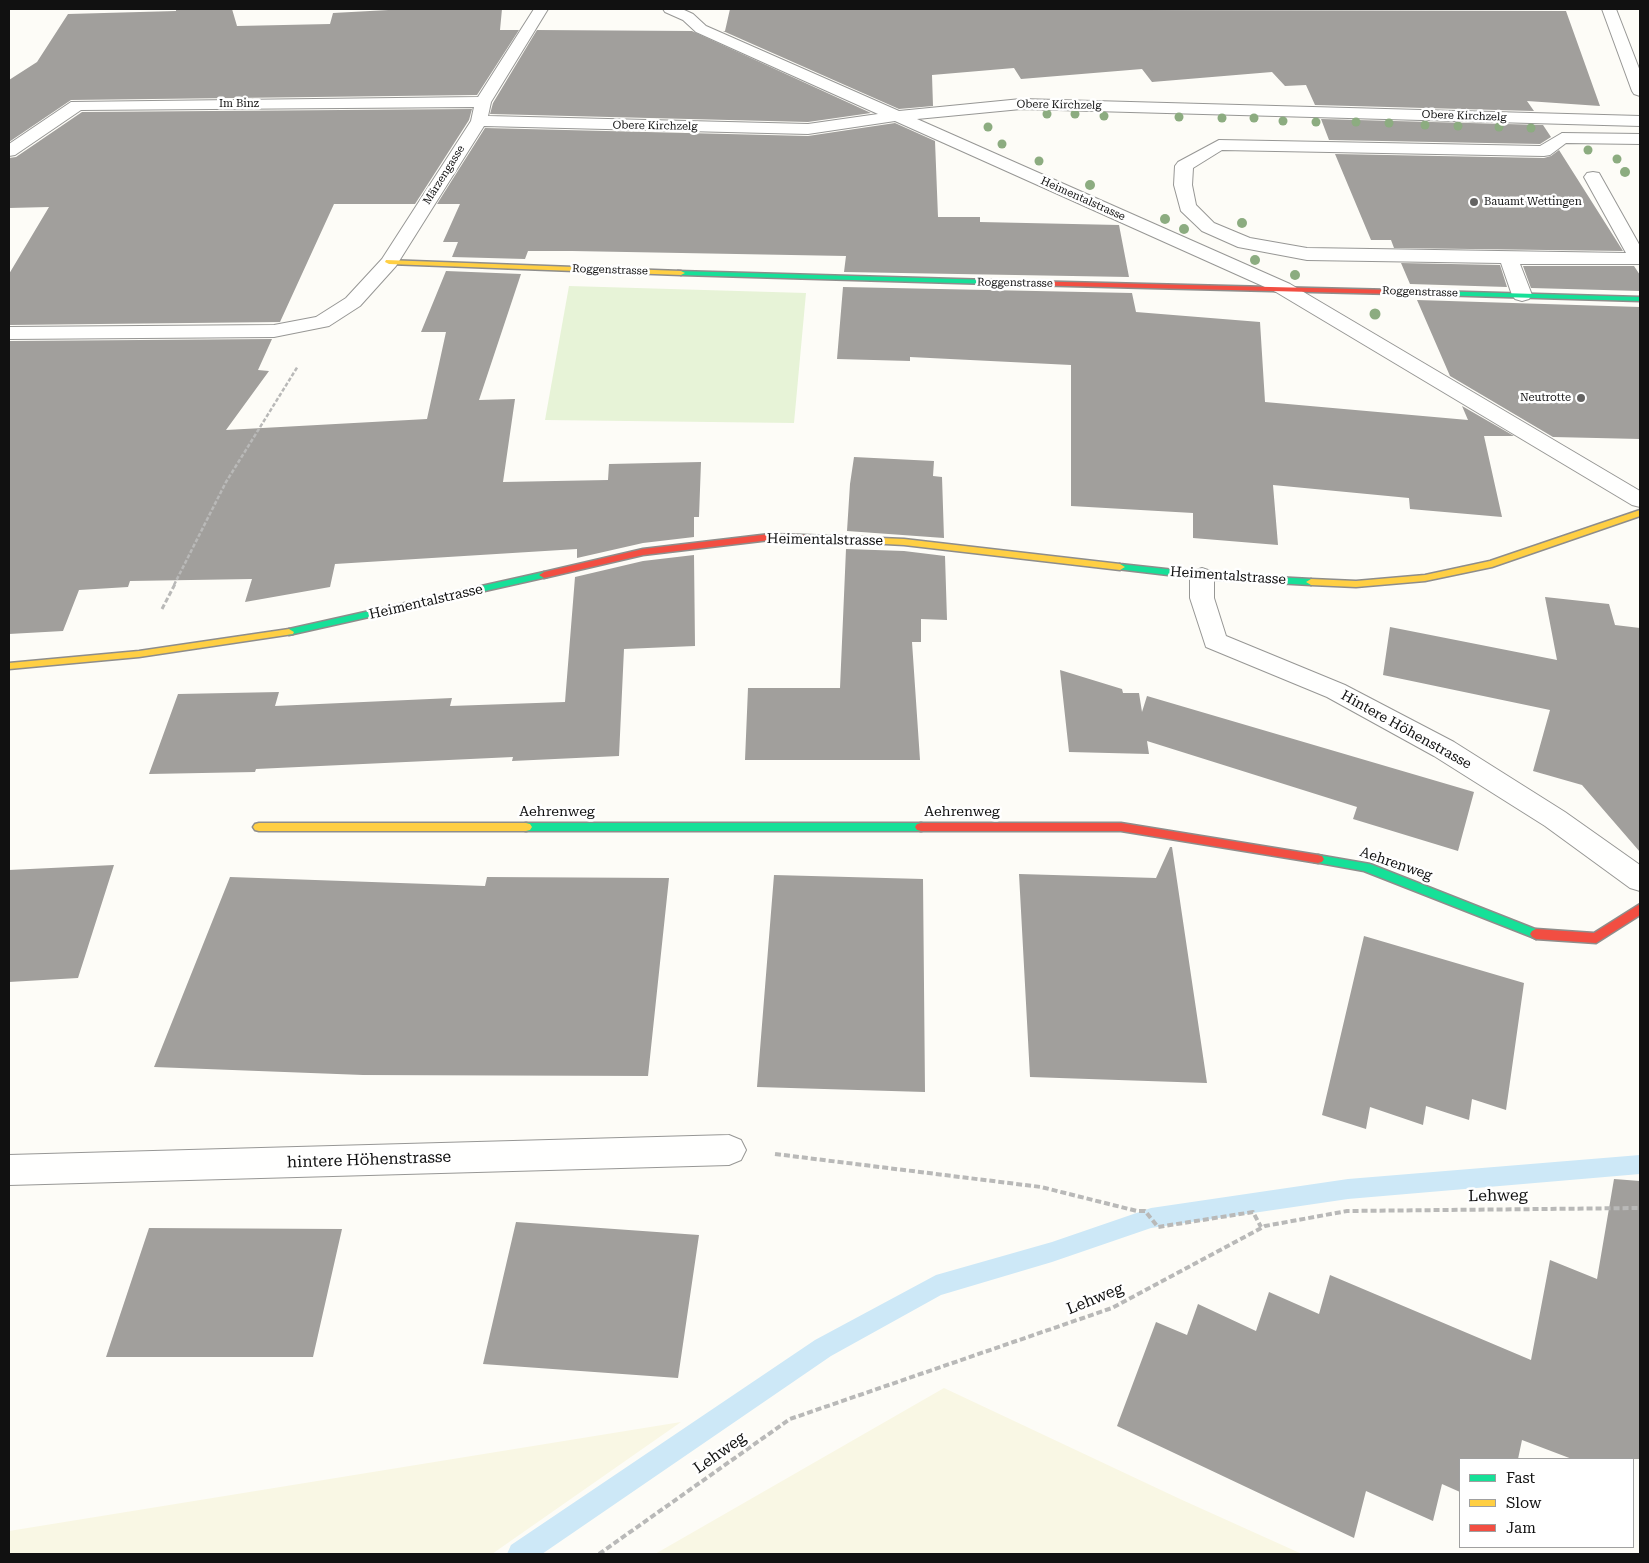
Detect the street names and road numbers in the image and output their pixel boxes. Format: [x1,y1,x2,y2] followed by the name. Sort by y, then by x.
[219,97,259,111] street label: Im Binz
[1016,98,1102,112] street label: Obere Kirchzelg
[1421,108,1507,124] street label: Obere Kirchzelg
[612,119,698,133] street label: Obere Kirchzelg
[420,143,468,207] street label: Märzengasse
[1039,174,1127,224] street label: Heimentalstrasse
[572,262,648,278] street label: Roggenstrasse
[977,276,1053,290] street label: Roggenstrasse
[1382,284,1458,300] street label: Roggenstrasse
[767,531,883,549] street label: Heimentalstrasse
[1169,564,1287,588] street label: Heimentalstrasse
[368,581,484,623] street label: Heimentalstrasse
[1338,687,1474,773] street label: Hintere Höhenstrasse
[519,804,595,820] street label: Aehrenweg
[924,804,1000,820] street label: Aehrenweg
[1358,844,1434,884] street label: Aehrenweg
[286,1148,452,1172] street label: hintere Höhenstrasse
[1468,1186,1528,1206] street label: Lehweg
[1064,1279,1126,1319] street label: Lehweg
[690,1428,750,1478] street label: Lehweg

